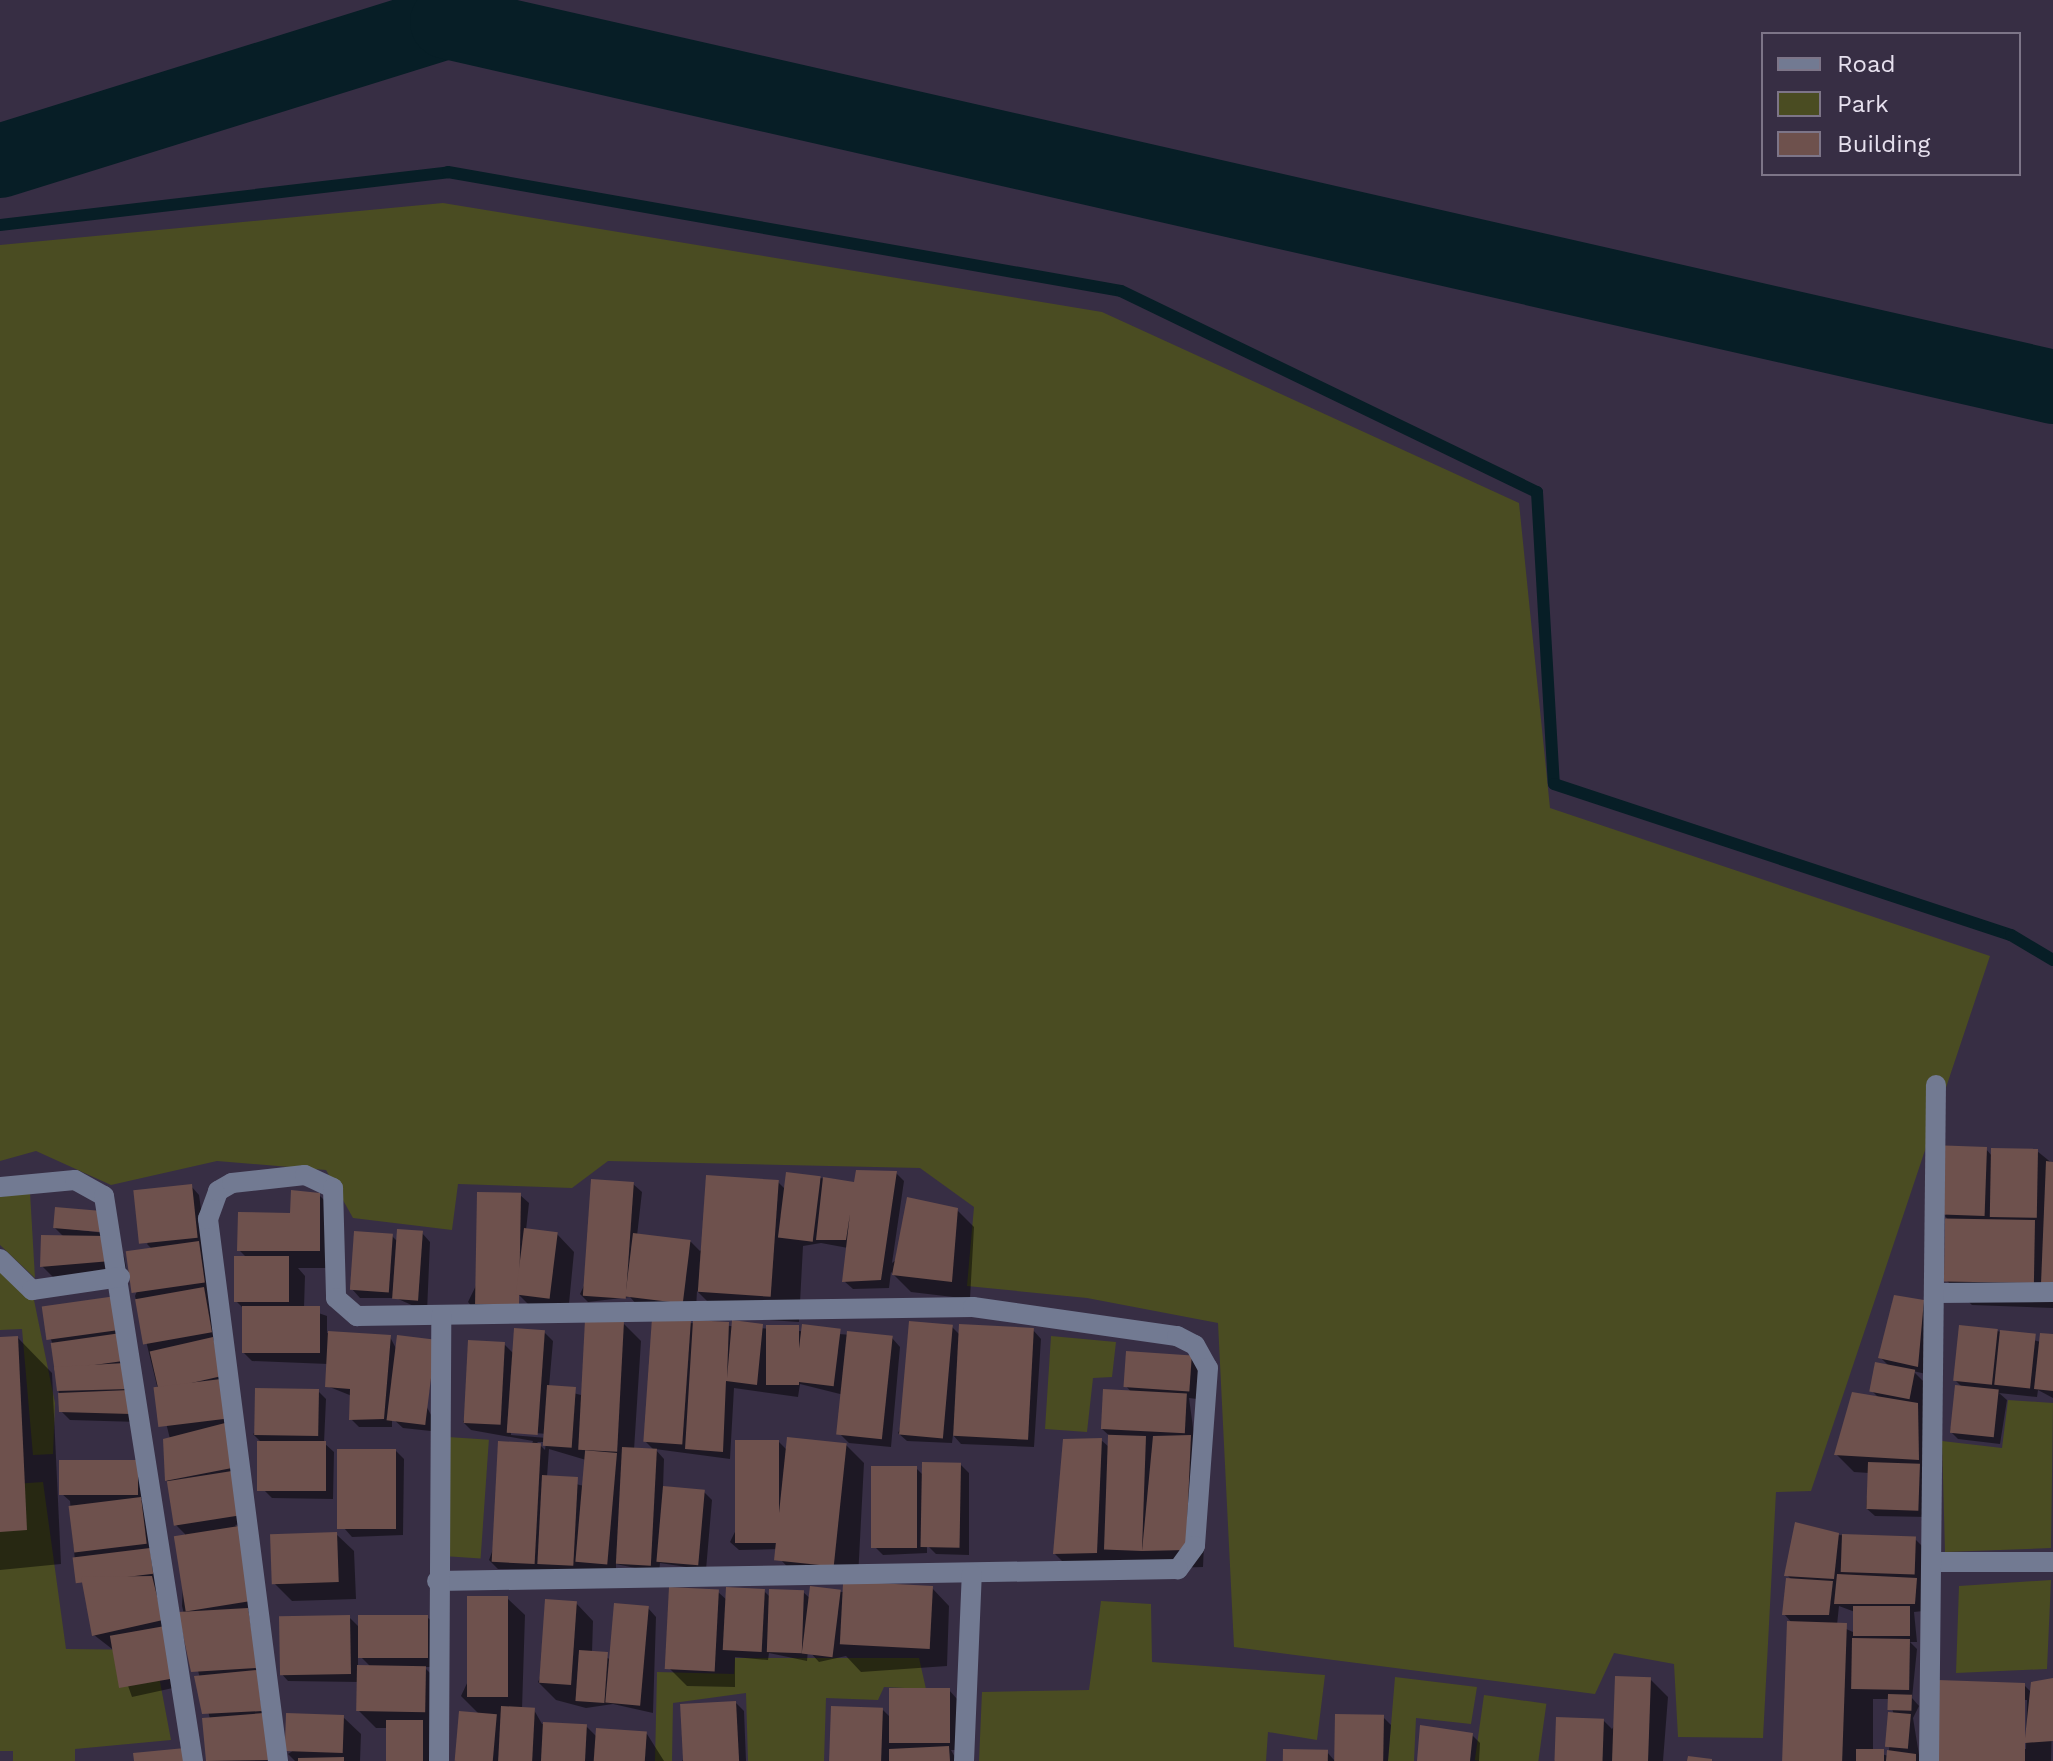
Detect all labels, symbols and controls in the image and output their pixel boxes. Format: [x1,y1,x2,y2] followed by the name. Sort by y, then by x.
[1761,32,2021,176] legend
[1837,50,1896,78] text: Road
[1837,90,1889,118] text: Park
[1837,130,1930,158] text: Building

